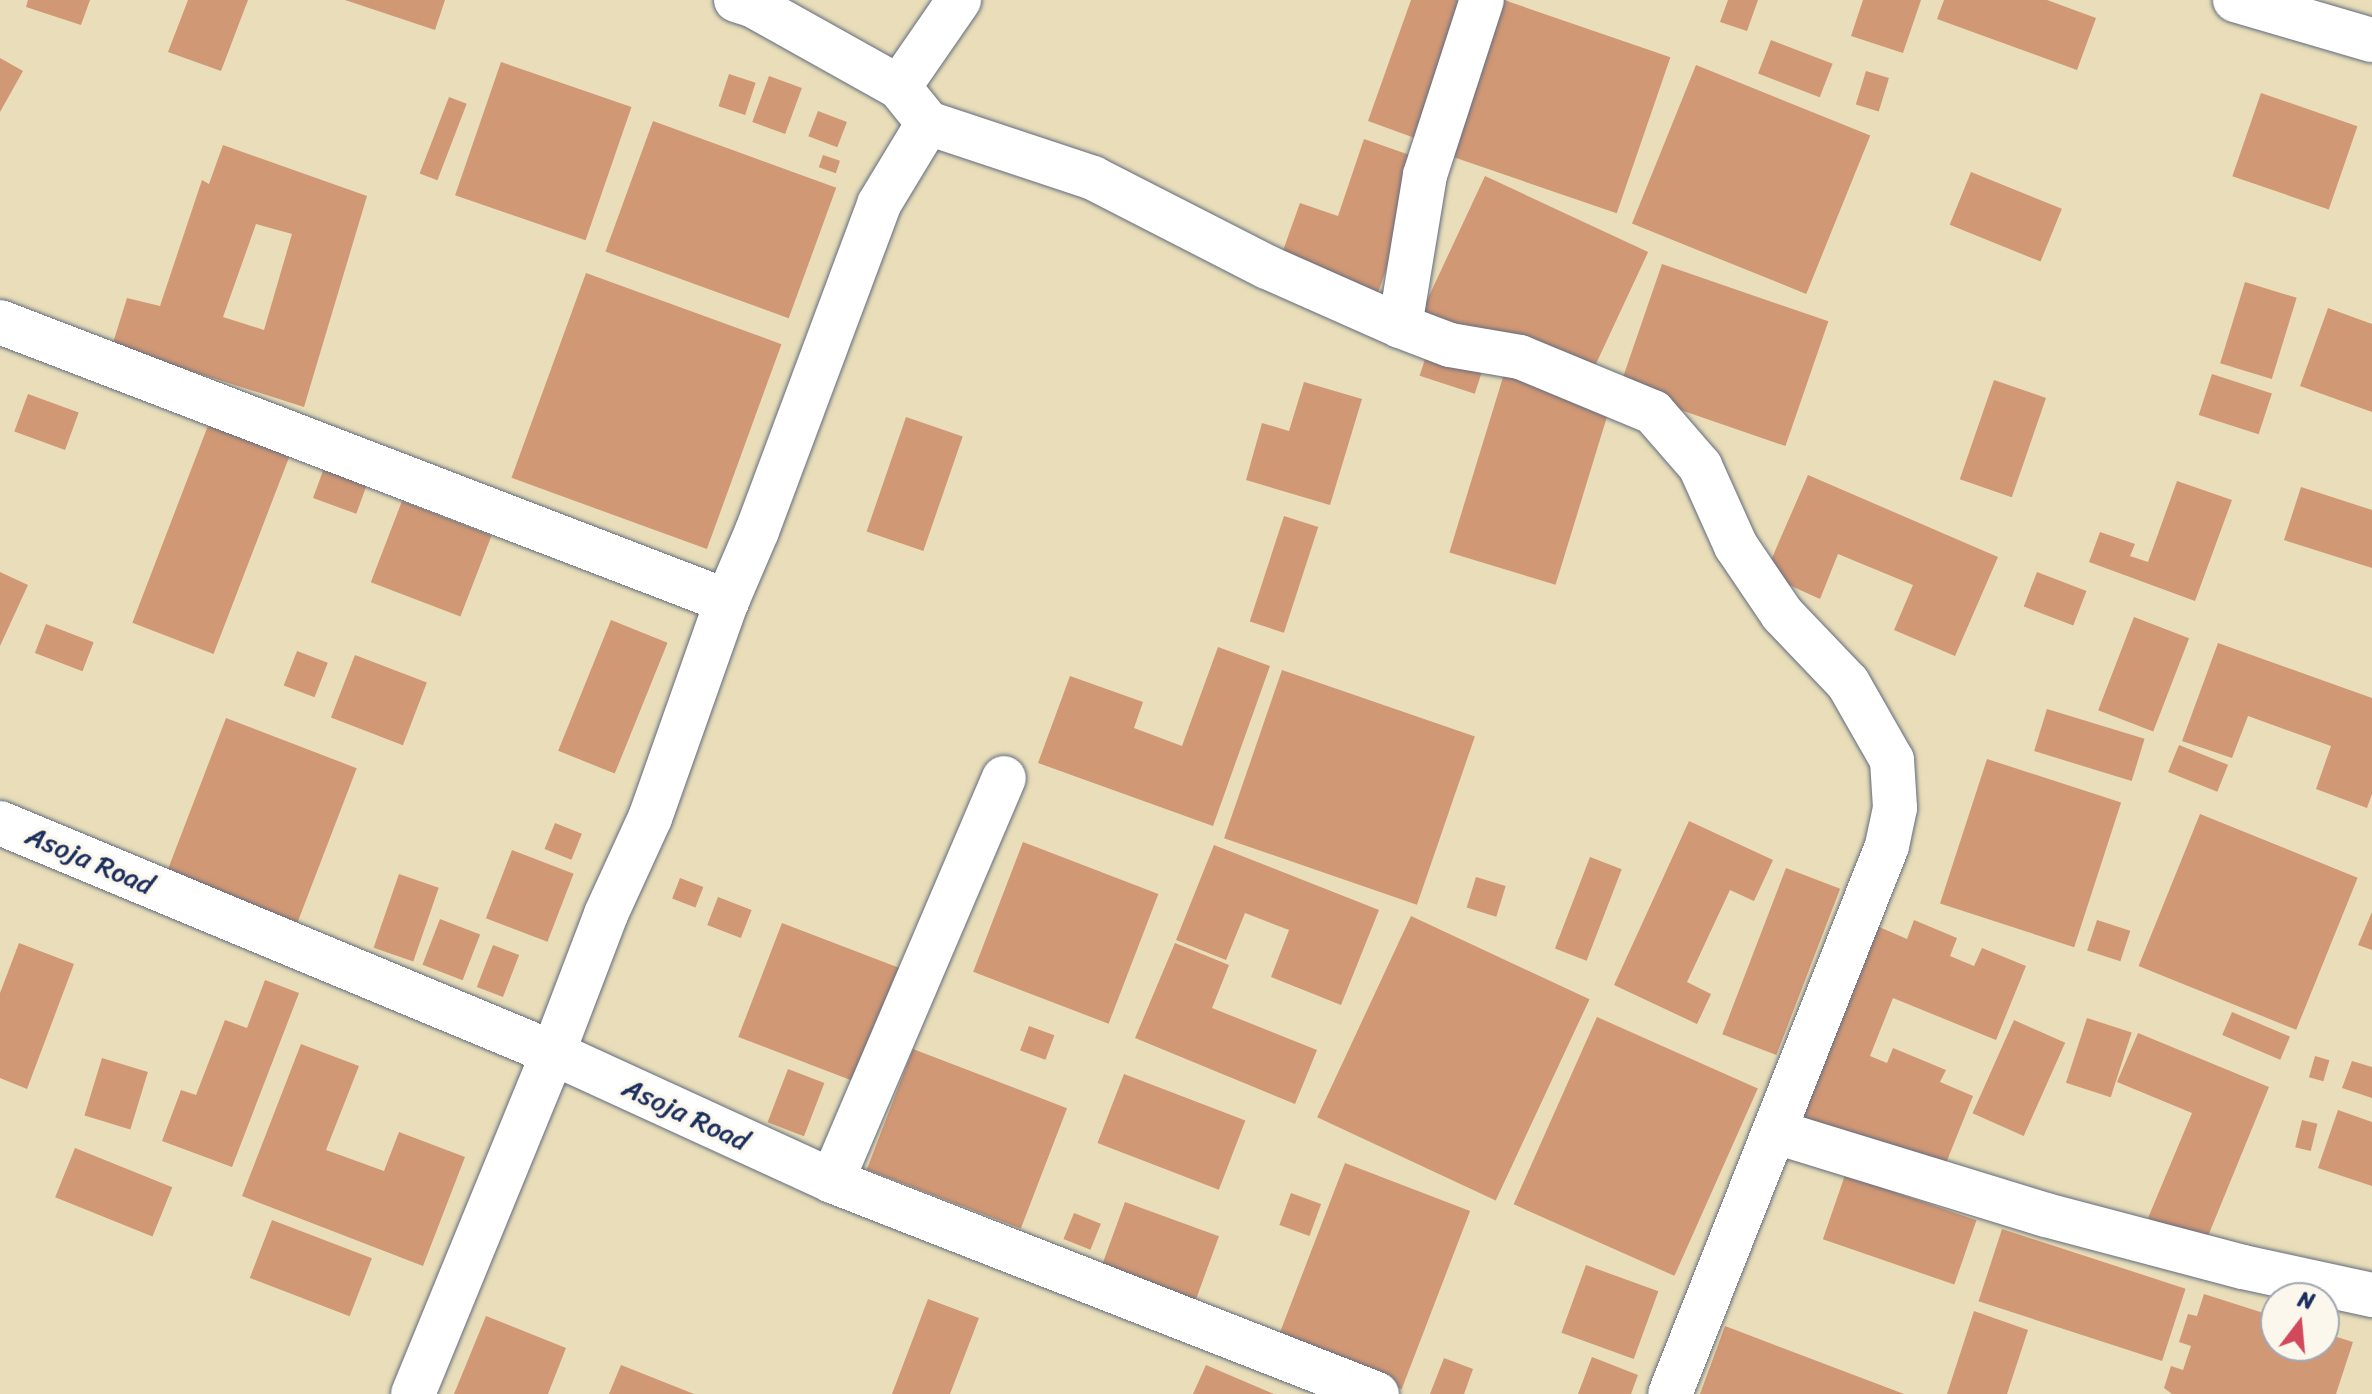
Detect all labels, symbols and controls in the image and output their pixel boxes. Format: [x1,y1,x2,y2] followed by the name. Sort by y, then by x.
[21,818,159,902] street label: Asoja Road
[617,1070,755,1158] street label: Asoja Road
[2293,1280,2319,1321] text: N
[2260,1282,2340,1362] north arrow

